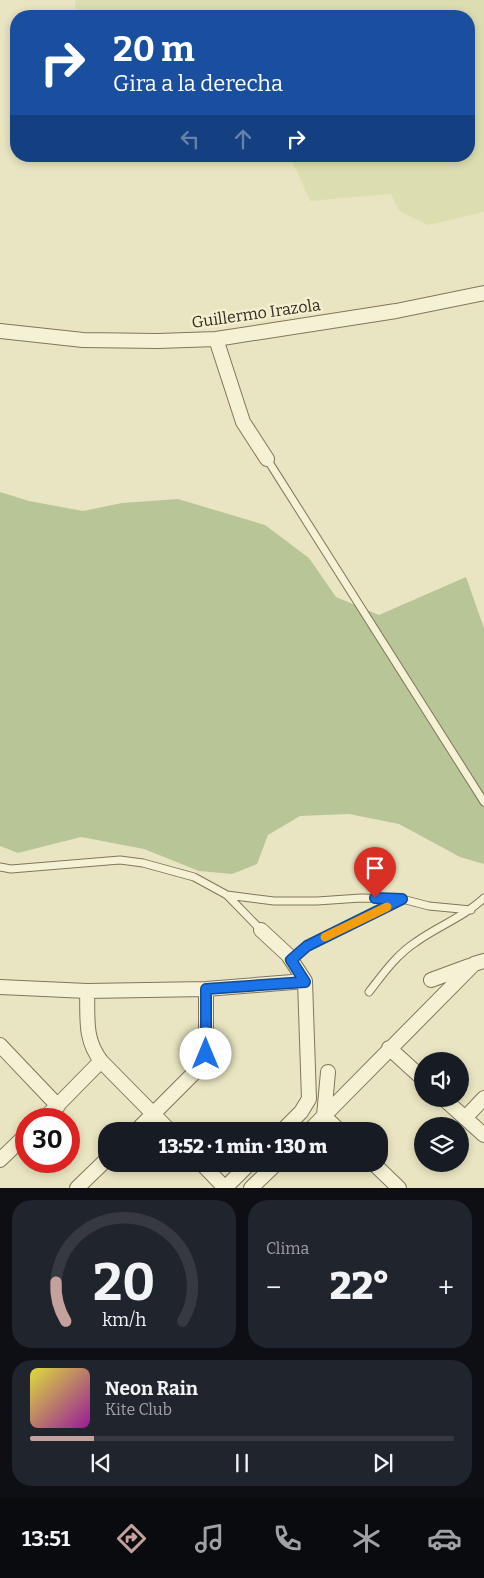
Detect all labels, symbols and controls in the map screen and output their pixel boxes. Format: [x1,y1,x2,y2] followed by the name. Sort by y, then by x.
[113,28,195,70] text: 20 m
[30,30,95,95] icon: right
[113,70,283,97] text: Gira a la derecha
[176,125,204,153] icon: left
[229,125,257,153] icon: ahead
[282,125,310,153] icon: right
[190,295,322,332] street label: Guillermo Irazola
[354,847,396,898] pin
[361,854,389,882] icon: arrive
[179,1027,231,1079] position arrow
[414,1052,469,1172] map controls
[414,1052,469,1107] button: sound
[15,1108,80,1173] speed limit sign: 30
[414,1117,469,1172] button: layers
[159,1135,327,1158] text: 13:52 · 1 min · 130 m
[266,1239,309,1258] text: Clima
[93,1251,155,1314] text: 20
[330,1263,390,1309] text: 22°
[266,1271,281,1304] text: −
[438,1271,454,1304] text: +
[102,1309,146,1331] text: km/h
[105,1377,198,1400] text: Neon Rain
[105,1400,172,1419] text: Kite Club
[87,1449,115,1477] icon: previous
[228,1449,256,1477] icon: pause
[369,1449,397,1477] icon: next
[114,1521,149,1556] icon: directions
[192,1521,227,1556] icon: music
[270,1521,305,1556] icon: phone
[349,1521,384,1556] icon: climate
[427,1521,462,1556] icon: car
[22,1525,70,1552] text: 13:51

